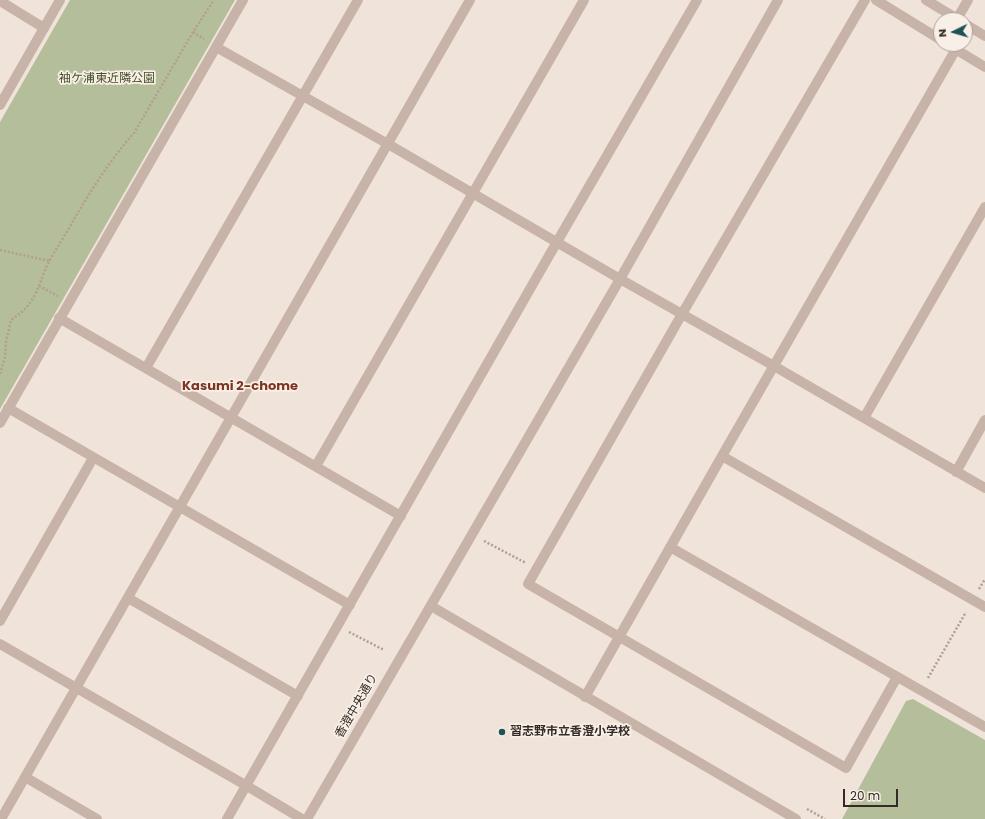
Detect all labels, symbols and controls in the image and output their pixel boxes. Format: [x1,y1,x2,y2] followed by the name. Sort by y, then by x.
[933,12,973,52] north arrow
[934,28,950,38] text: N
[59,72,155,86] park label: 袖ケ浦東近隣公園
[182,379,298,395] district label: Kasumi 2-chome
[333,671,381,741] street label: 香澄中央通り
[510,725,630,739] place label: 習志野市立香澄小学校
[497,727,507,737] marker: 習志野市立香澄小学校
[845,781,900,807] scale bar
[850,787,880,804] text: 20 m

